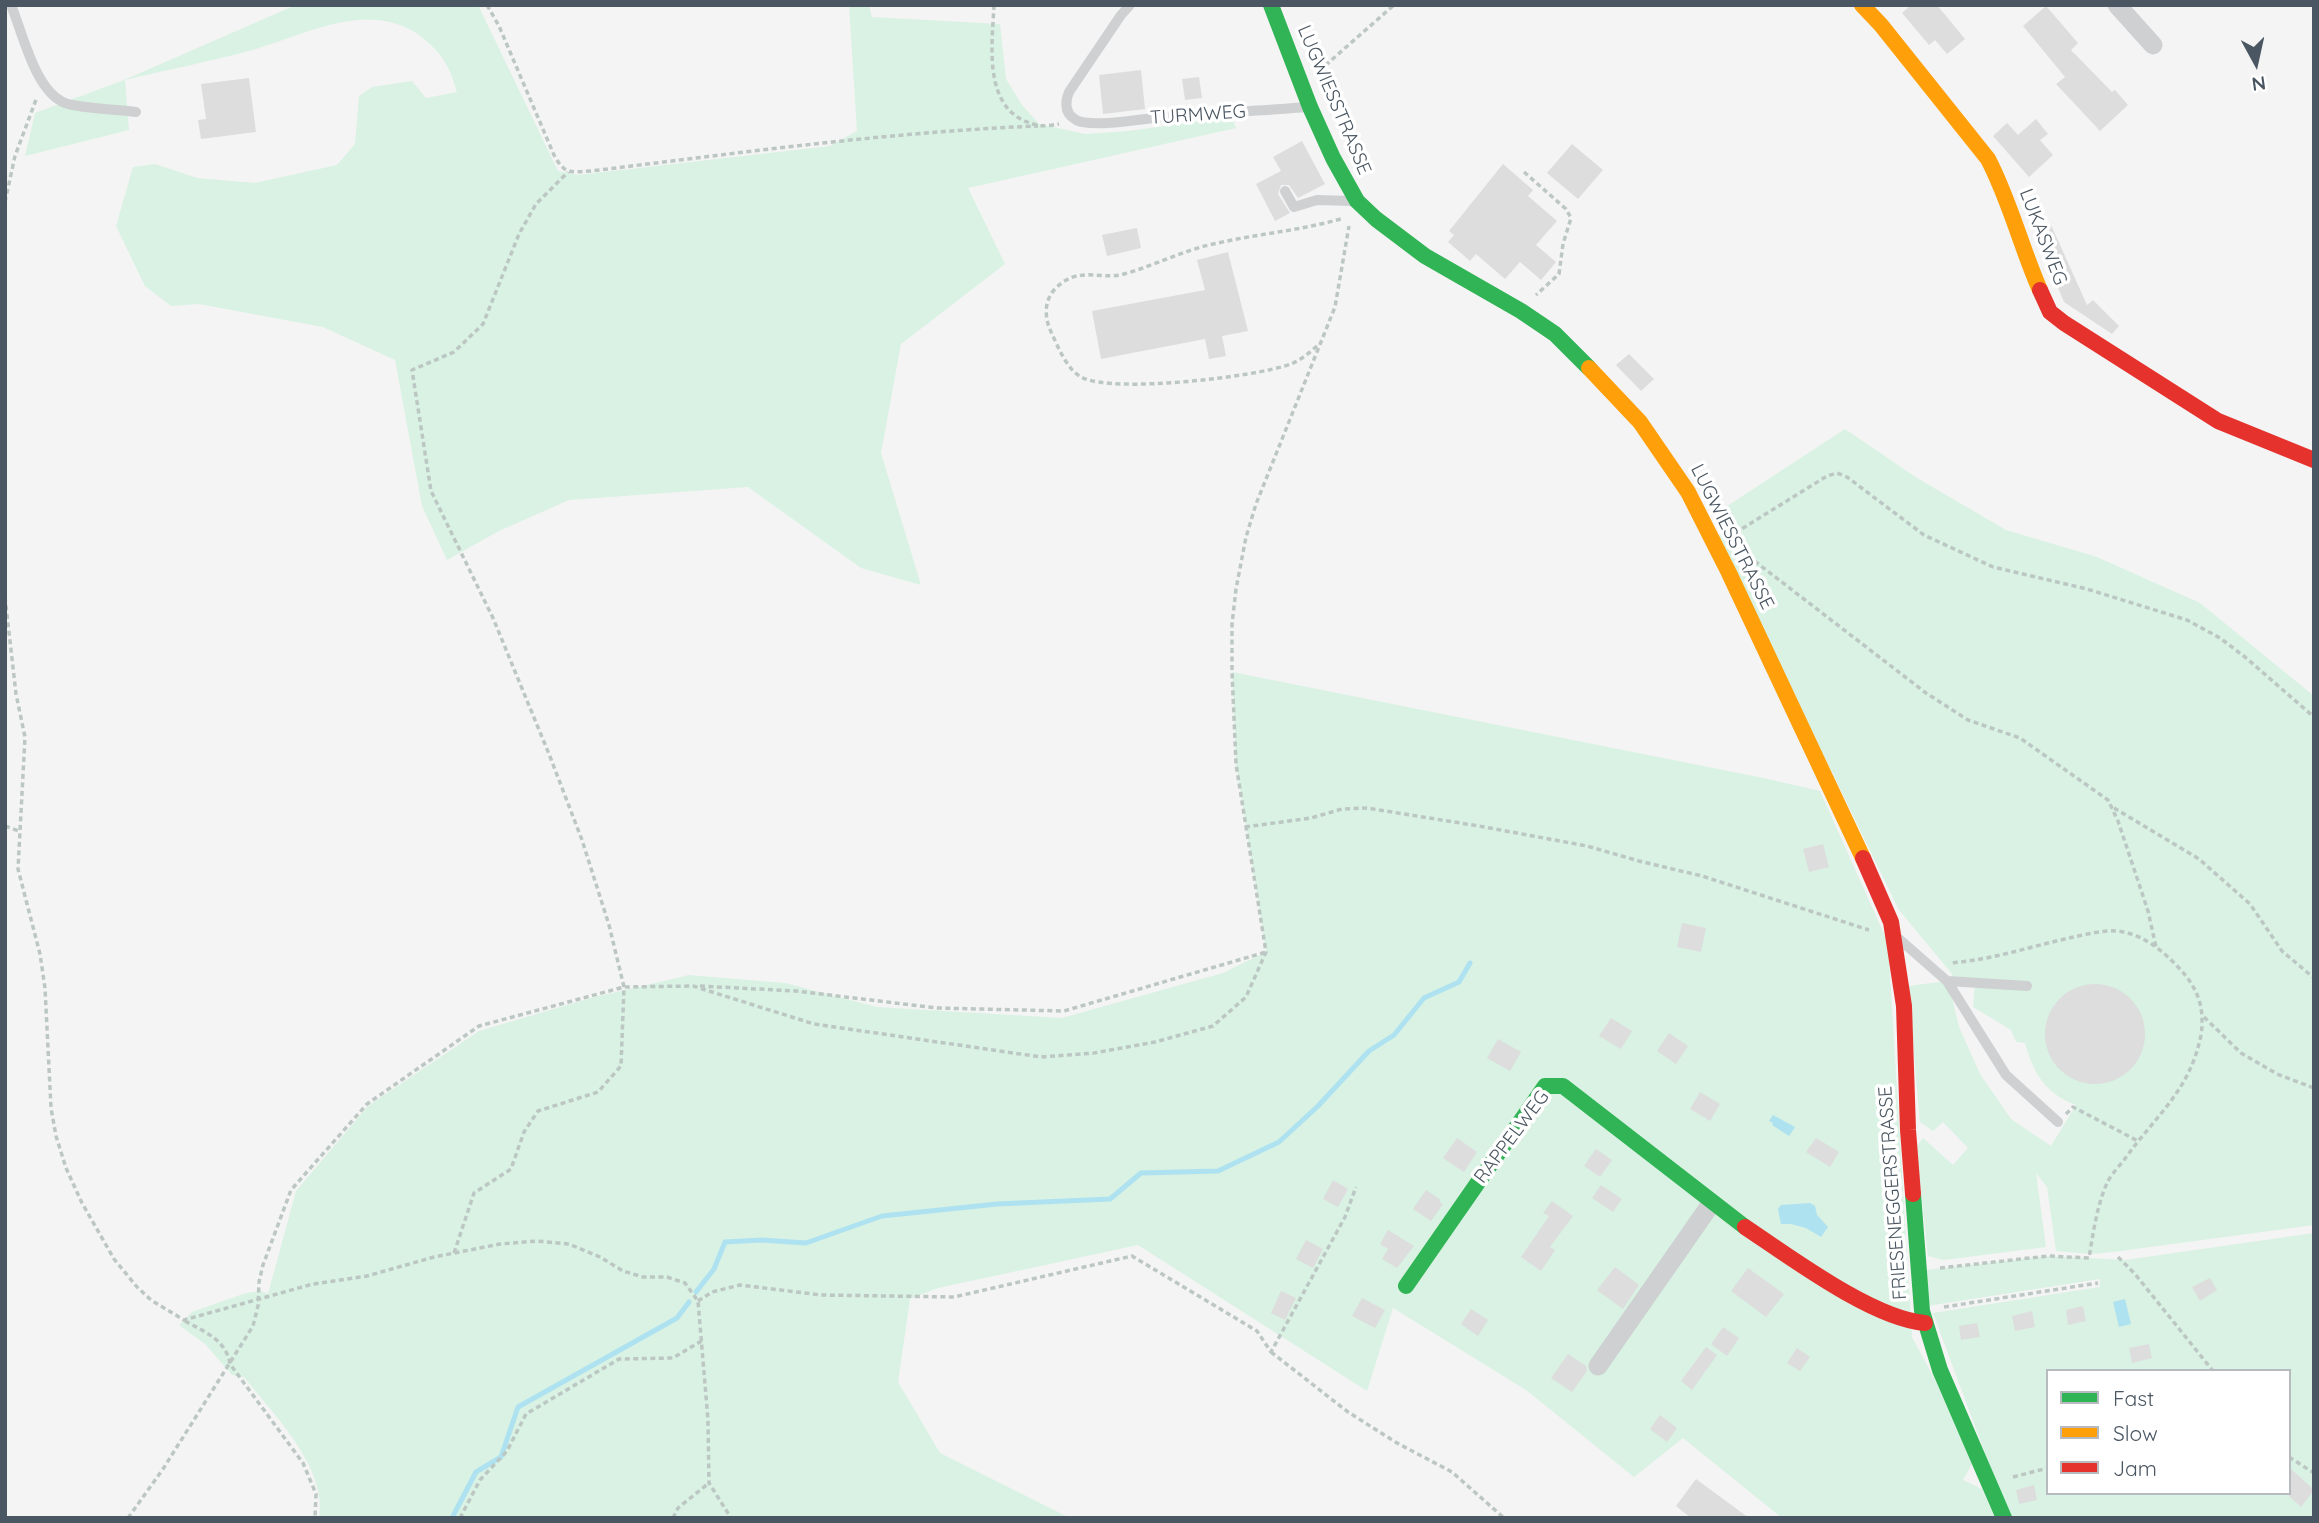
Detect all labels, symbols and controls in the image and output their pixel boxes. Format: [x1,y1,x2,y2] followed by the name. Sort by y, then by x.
[1292,22,1376,178] street label: LUGWIESSTRASSE
[2221,28,2291,98] north arrow
[2250,71,2268,97] text: N
[1149,100,1247,130] street label: TURMWEG
[2014,186,2072,288] street label: LUKASWEG
[1685,460,1779,614] street label: LUGWIESSTRASSE
[1874,1085,1912,1301] street label: FRIESENEGGERSTRASSE
[1470,1086,1554,1188] street label: RAPPELWEG
[2046,1369,2291,1495] legend
[2113,1385,2154,1411] text: Fast
[2113,1420,2158,1446] text: Slow
[2113,1455,2157,1481] text: Jam

